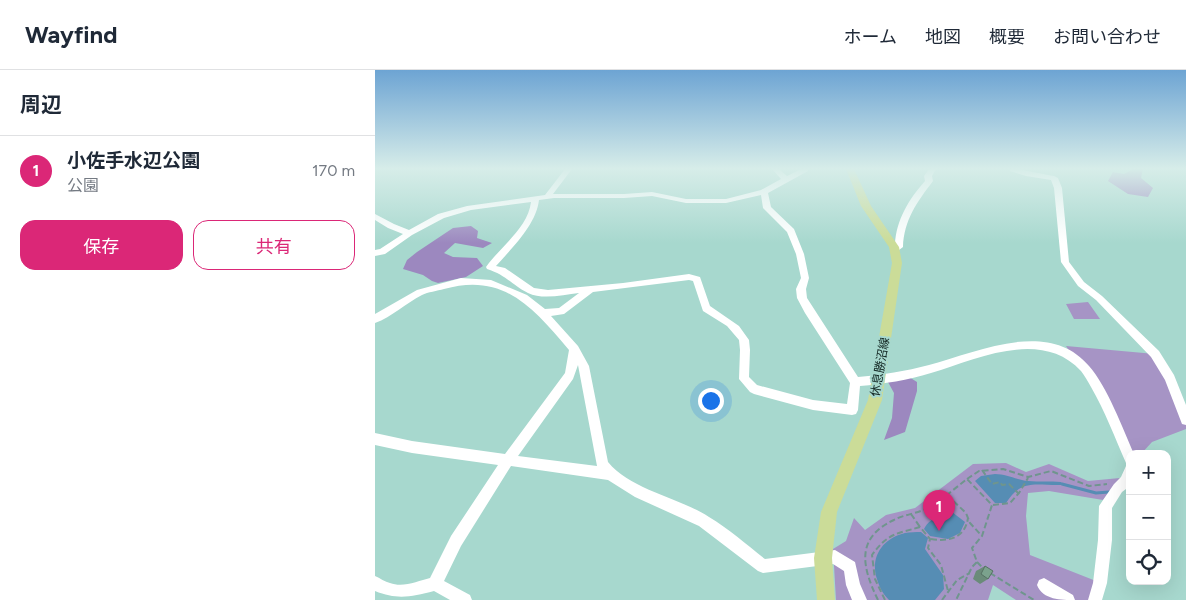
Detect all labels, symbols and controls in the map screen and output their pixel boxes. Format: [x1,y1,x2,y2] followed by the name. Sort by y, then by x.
[25,20,118,49] text: Wayfind
[844,26,897,48] text: ホーム
[925,26,961,48] text: 地図
[989,26,1025,48] text: 概要
[1053,26,1161,48] text: お問い合わせ
[20,92,62,117] text: 周辺
[67,149,200,172] text: 小佐手水辺公園
[33,161,39,180] text: 1
[312,161,355,180] text: 170 m
[67,176,99,195] text: 公園
[20,220,183,270] button: 保存
[193,220,355,270] button: 共有
[868,336,892,398] street label: 休息勝沼線
[698,388,724,414] your location
[1126,450,1171,585] map controls
[1126,450,1171,495] button: +
[923,490,955,531] pin: 1
[1126,495,1171,540] button: −
[1126,540,1171,585] button: locate

